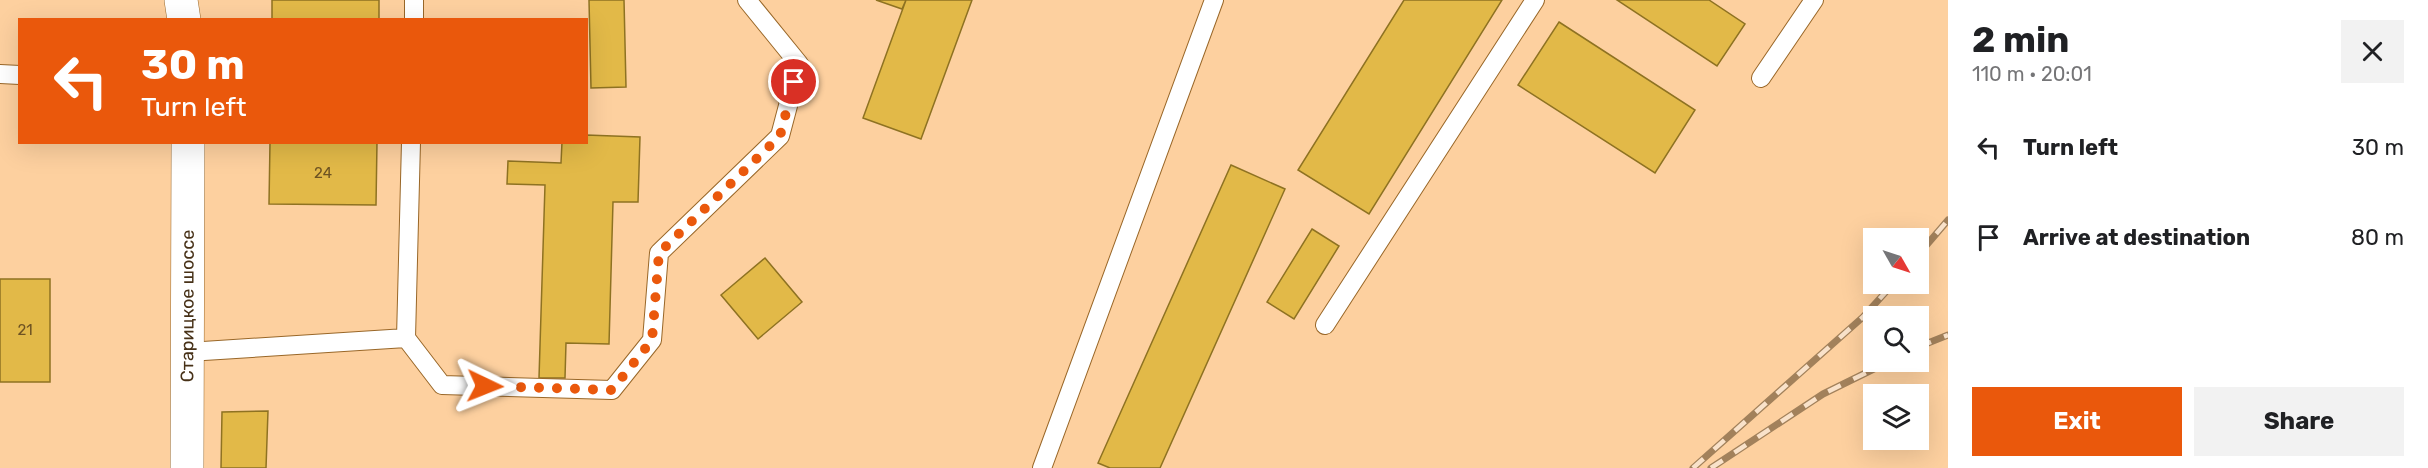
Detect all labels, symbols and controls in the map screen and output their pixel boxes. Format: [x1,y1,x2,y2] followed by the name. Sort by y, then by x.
[1972,18,2070,61] text: 2 min
[2341,20,2404,83] button: close
[141,40,245,90] text: 30 m
[42,42,120,120] icon: left
[768,56,819,107] pin
[1972,62,2092,86] text: 110 m · 20:01
[777,65,810,98] icon: arrive
[141,91,246,123] text: Turn left
[1972,131,2005,164] icon: left
[2023,134,2118,161] text: Turn left
[2352,134,2404,161] text: 30 m
[314,164,332,182] house number: 24
[1972,221,2005,254] icon: arrive
[2023,224,2250,251] text: Arrive at destination
[2351,224,2404,251] text: 80 m
[1863,228,1929,294] north arrow
[1863,228,1929,450] map controls
[176,230,199,382] street label: Старицкое шоссе
[1863,306,1929,372] button: search
[17,321,33,339] house number: 21
[453,354,517,418] position arrow
[1863,384,1929,450] button: layers
[1972,387,2182,456] button: Exit
[2194,387,2404,456] button: Share

